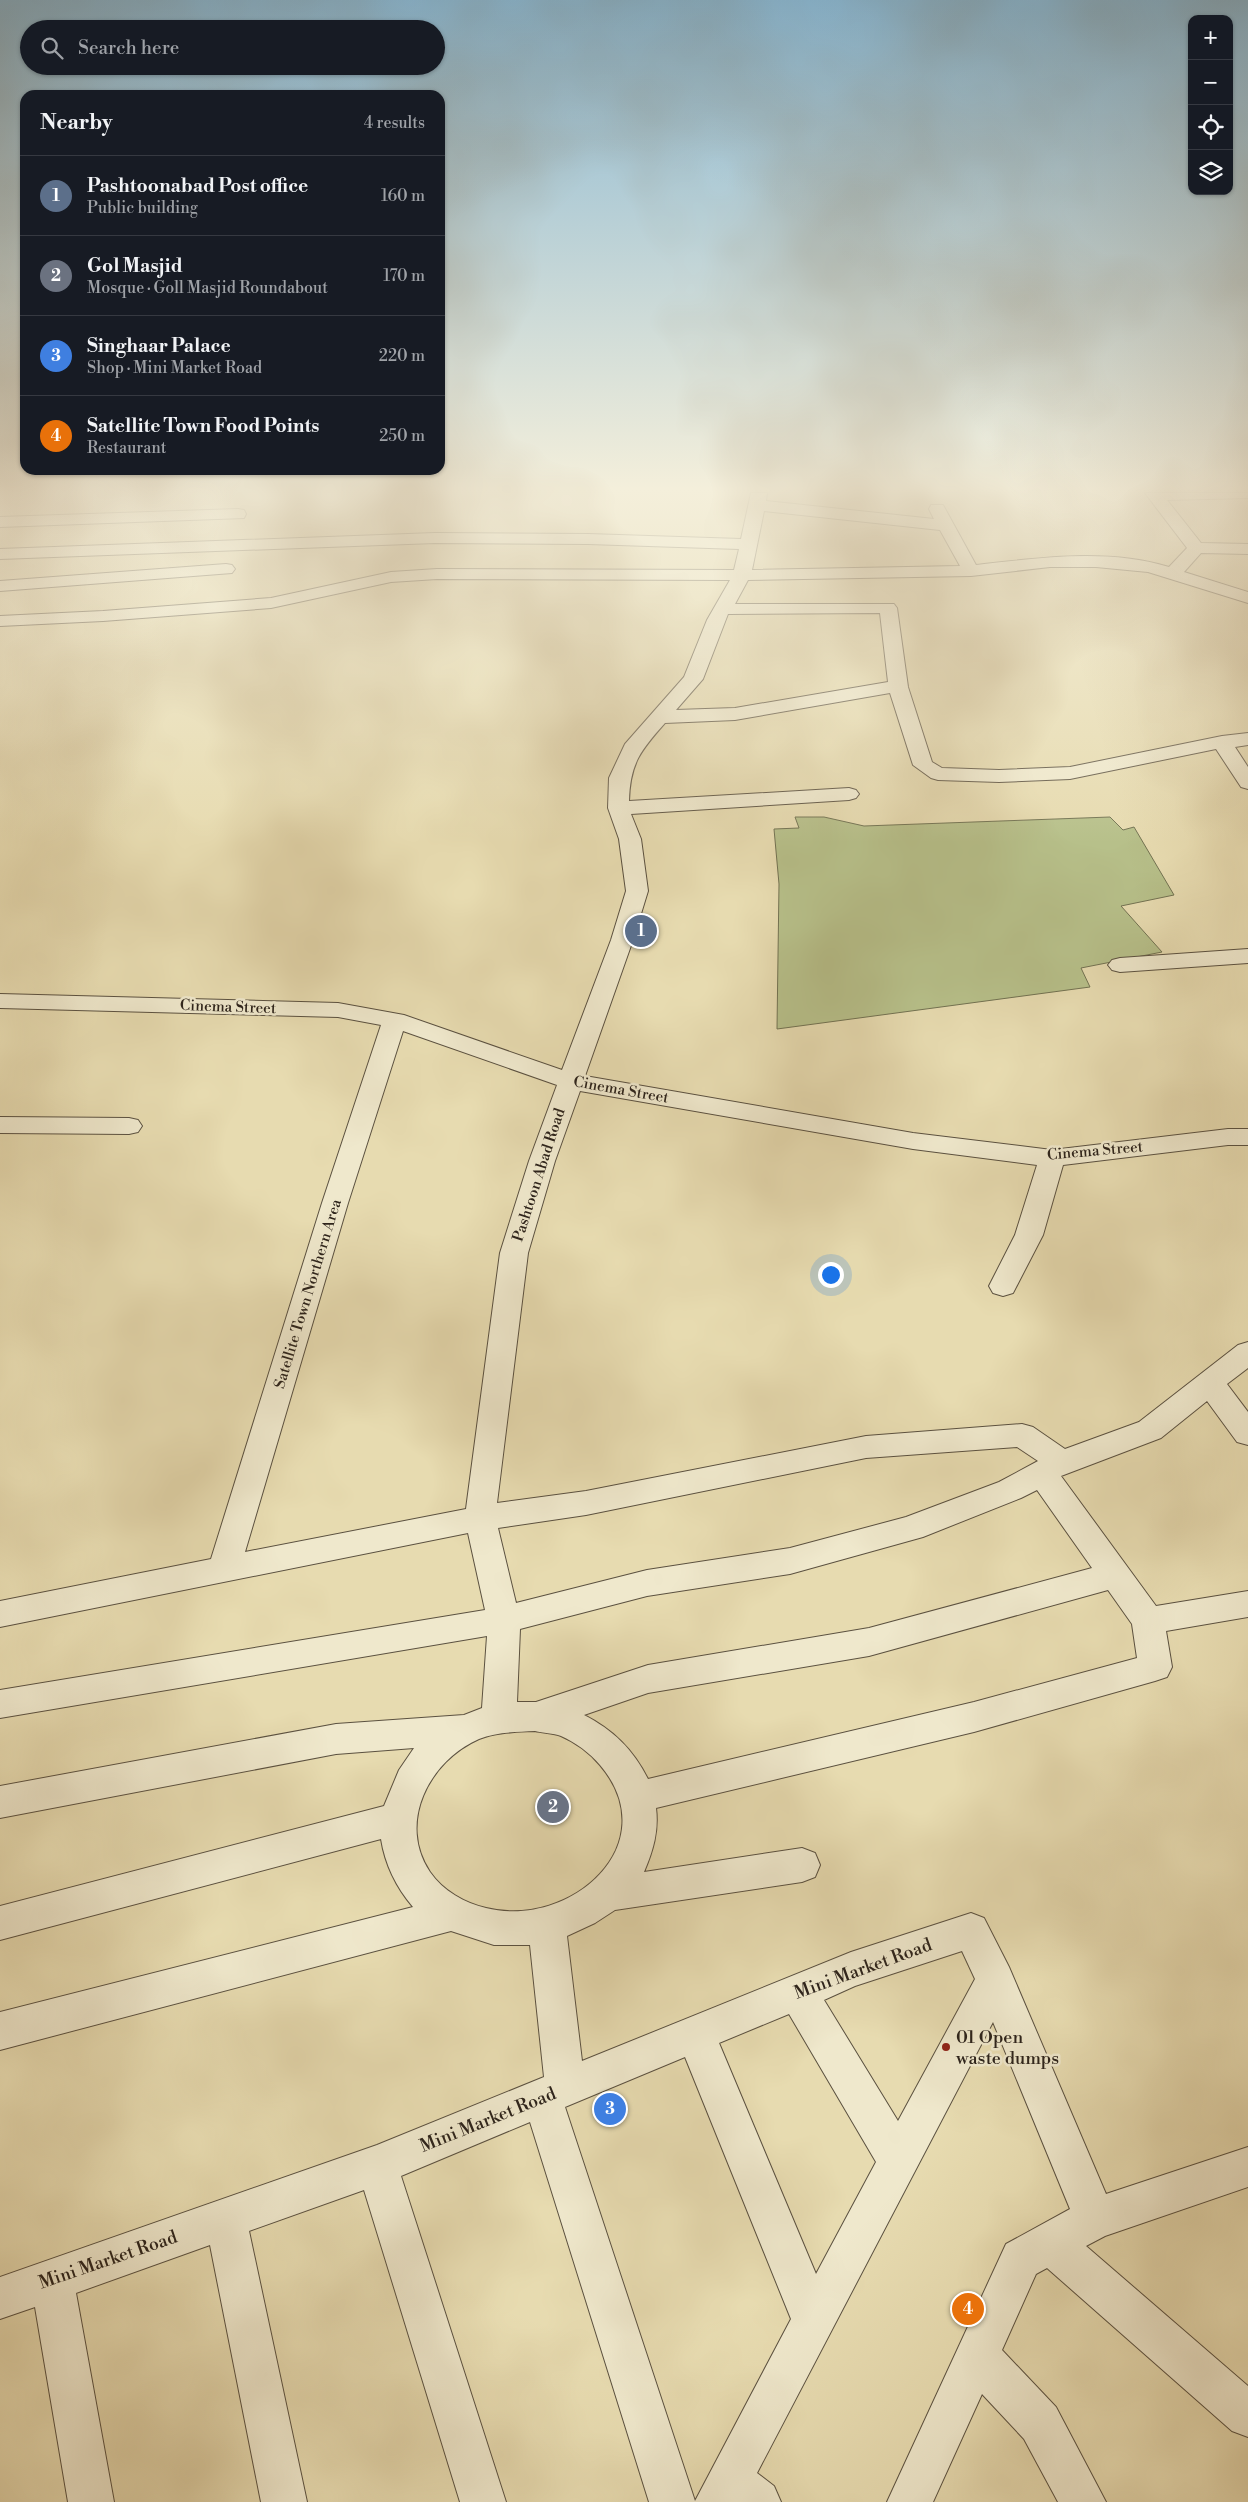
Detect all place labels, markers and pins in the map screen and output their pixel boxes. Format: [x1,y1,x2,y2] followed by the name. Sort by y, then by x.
[625,912,657,950] pin: 1
[537,1788,569,1826] pin: 2
[955,2026,1059,2070] place label: 01 Open waste dumps
[940,2041,952,2053] marker: 01 Open waste dumps
[594,2090,626,2128] pin: 3
[952,2290,984,2328] pin: 4

